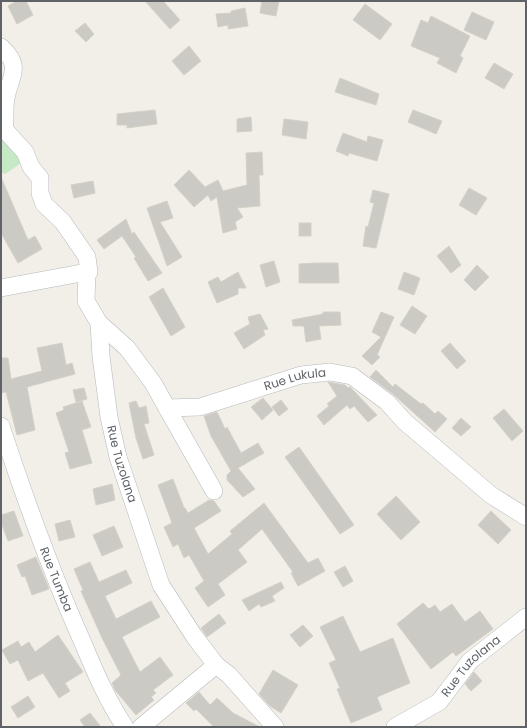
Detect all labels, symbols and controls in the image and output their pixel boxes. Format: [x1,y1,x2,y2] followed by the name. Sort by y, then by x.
[262,363,327,394] street label: Rue Lukula
[103,424,142,505] street label: Rue Tuzolana
[36,544,77,614] street label: Rue Tumba
[437,631,504,700] street label: Rue Tuzolana

